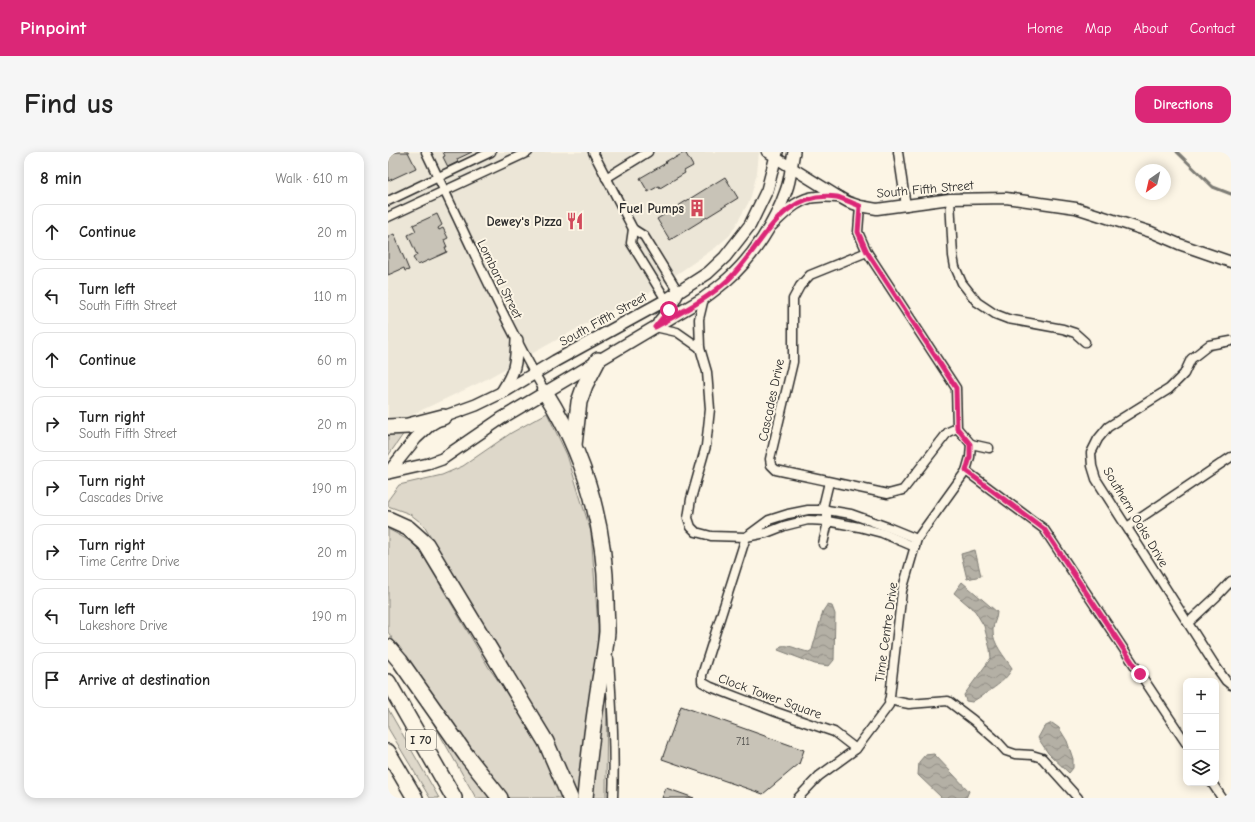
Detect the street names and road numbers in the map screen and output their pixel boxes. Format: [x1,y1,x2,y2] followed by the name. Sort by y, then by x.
[876,177,975,201] street label: South Fifth Street
[474,237,526,322] street label: Lombard Street
[557,288,650,349] street label: South Fifth Street
[755,357,787,443] street label: Cascades Drive
[1100,464,1172,570] street label: Southern Oaks Drive
[872,581,900,683] street label: Time Centre Drive
[716,670,824,722] street label: Clock Tower Square
[406,730,436,750] road number: I 70

